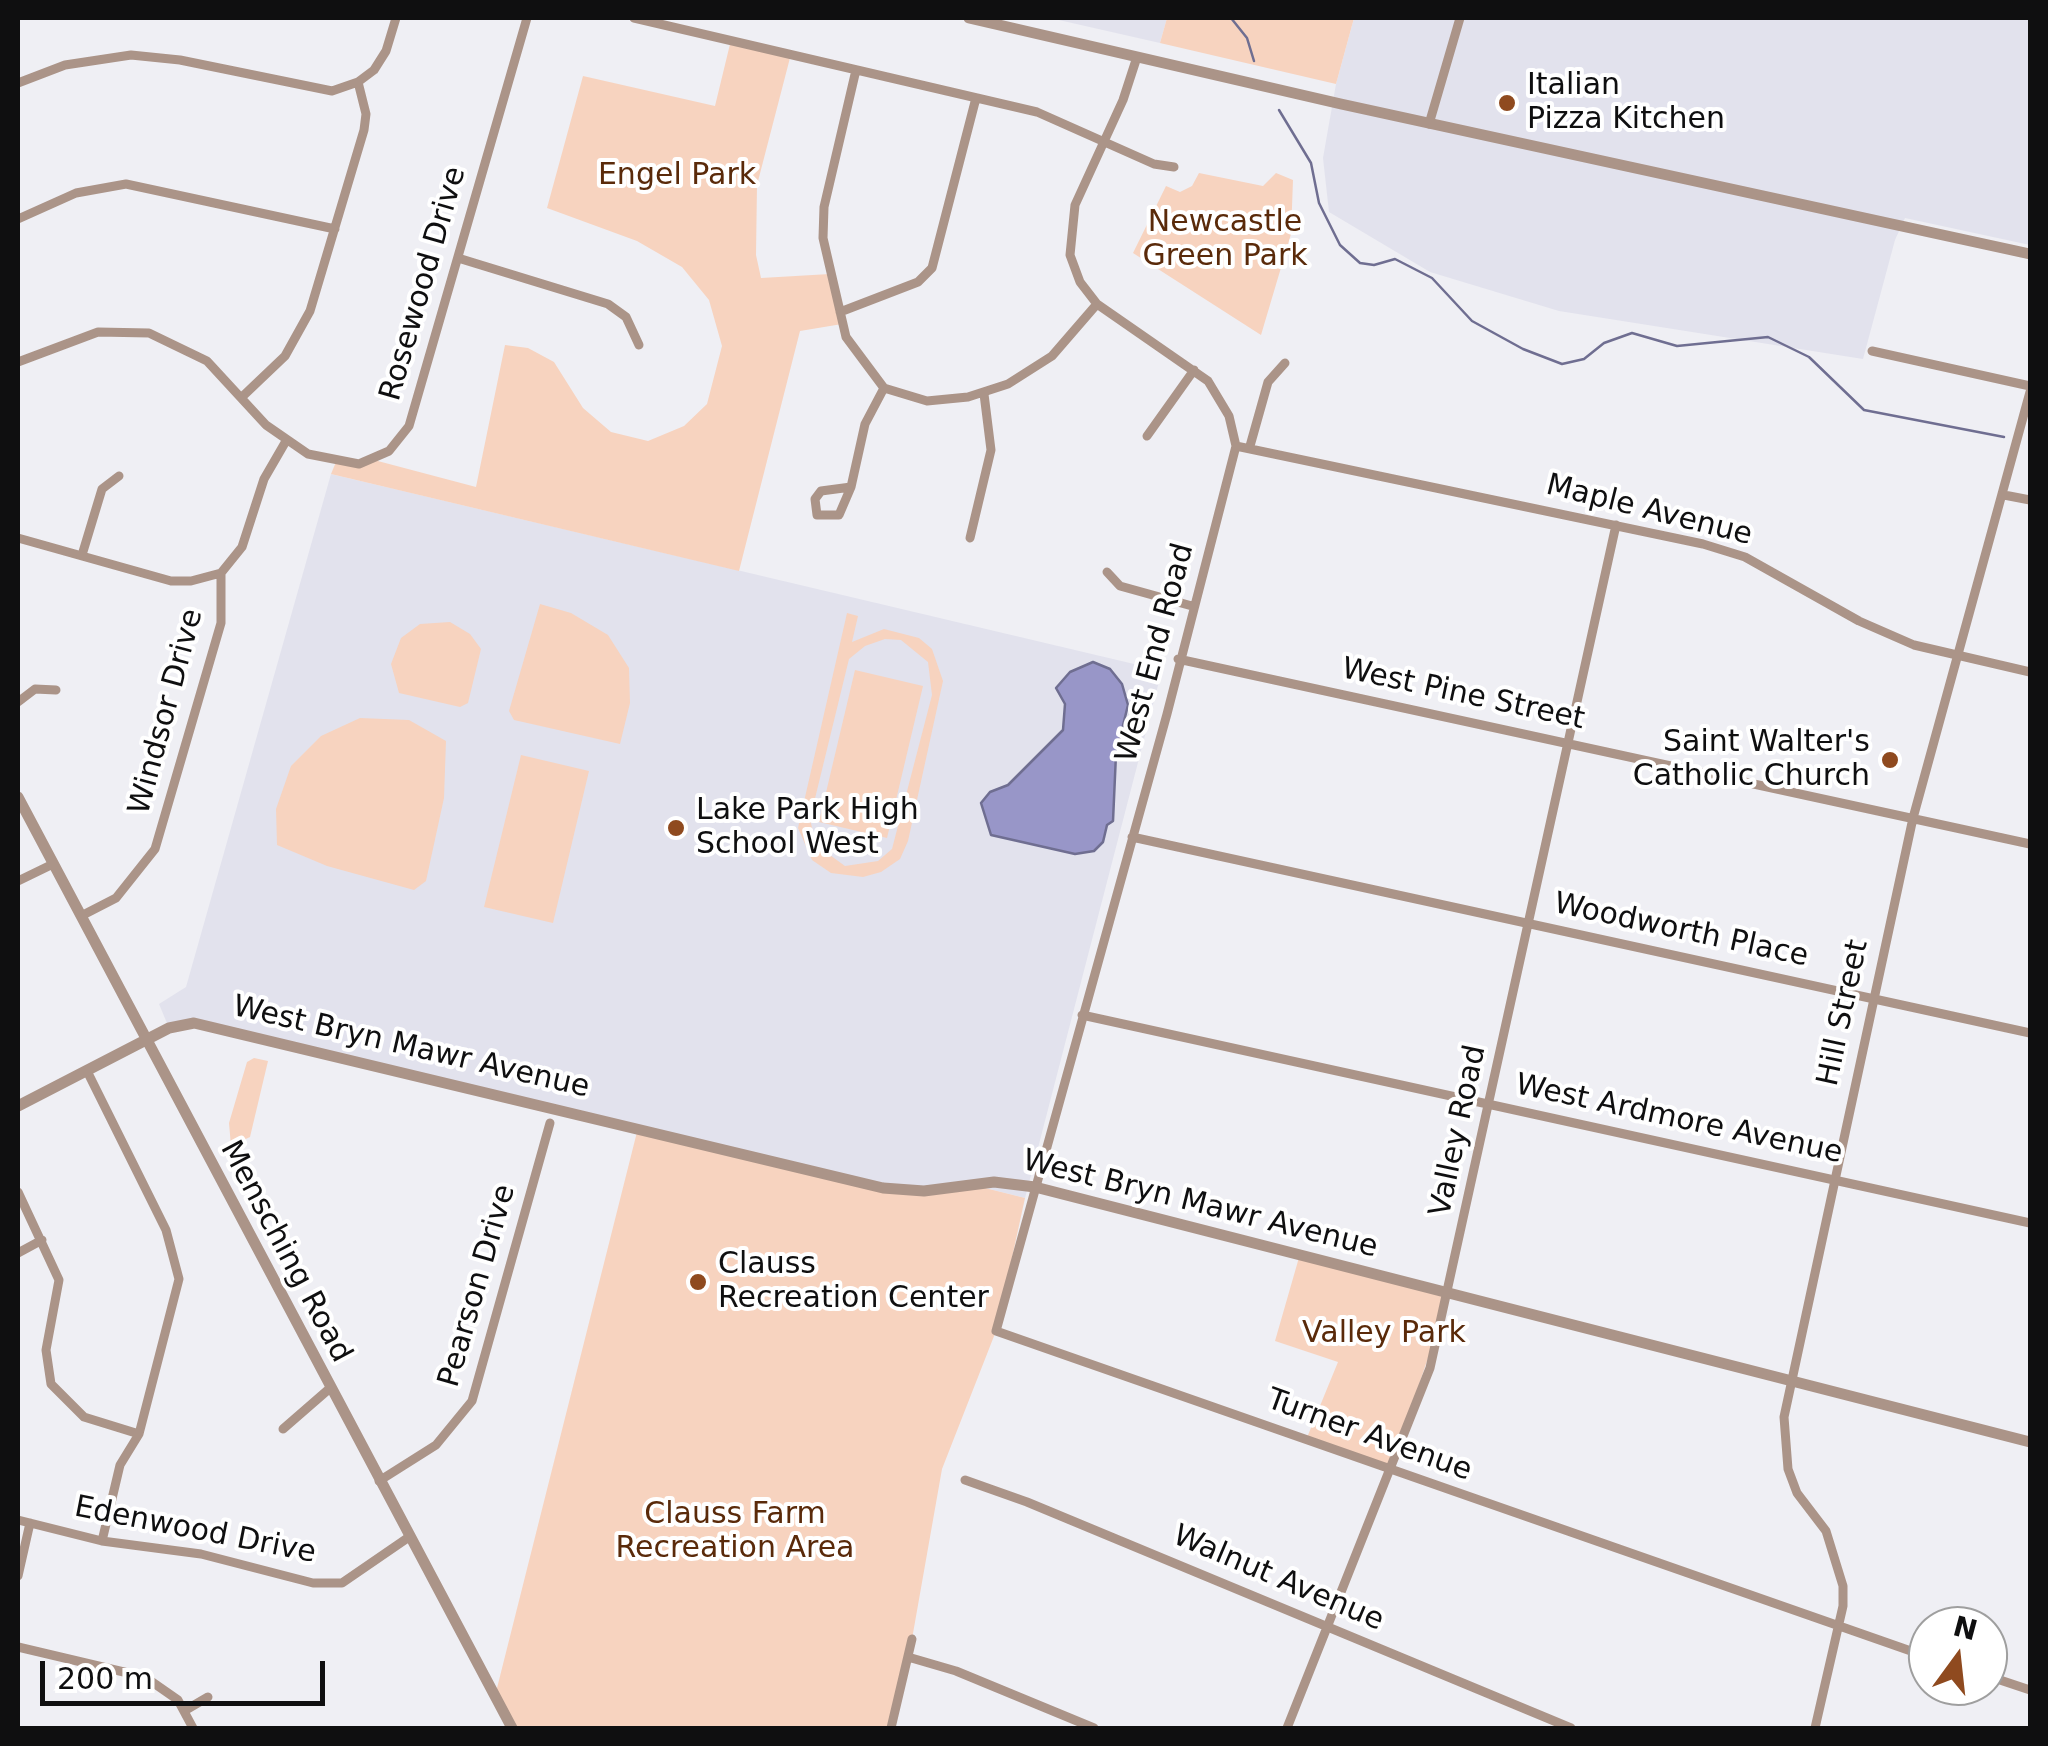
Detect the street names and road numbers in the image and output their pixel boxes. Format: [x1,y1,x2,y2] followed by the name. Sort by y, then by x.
[373,163,475,405] street label: Rosewood Drive
[1542,468,1756,554] street label: Maple Avenue
[1109,540,1203,766] street label: West End Road
[122,605,212,819] street label: Windsor Drive
[1338,652,1588,738] street label: West Pine Street
[1551,886,1811,976] street label: Woodworth Place
[1811,937,1877,1089] street label: Hill Street
[229,989,593,1107] street label: West Bryn Mawr Avenue
[1423,1042,1495,1220] street label: Valley Road
[1512,1068,1846,1172] street label: West Ardmore Avenue
[211,1135,359,1369] street label: Mensching Road
[1019,1143,1381,1267] street label: West Bryn Mawr Avenue
[432,1181,524,1391] street label: Pearson Drive
[1262,1382,1476,1490] street label: Turner Avenue
[71,1490,319,1572] street label: Edenwood Drive
[1167,1518,1389,1640] street label: Walnut Avenue

